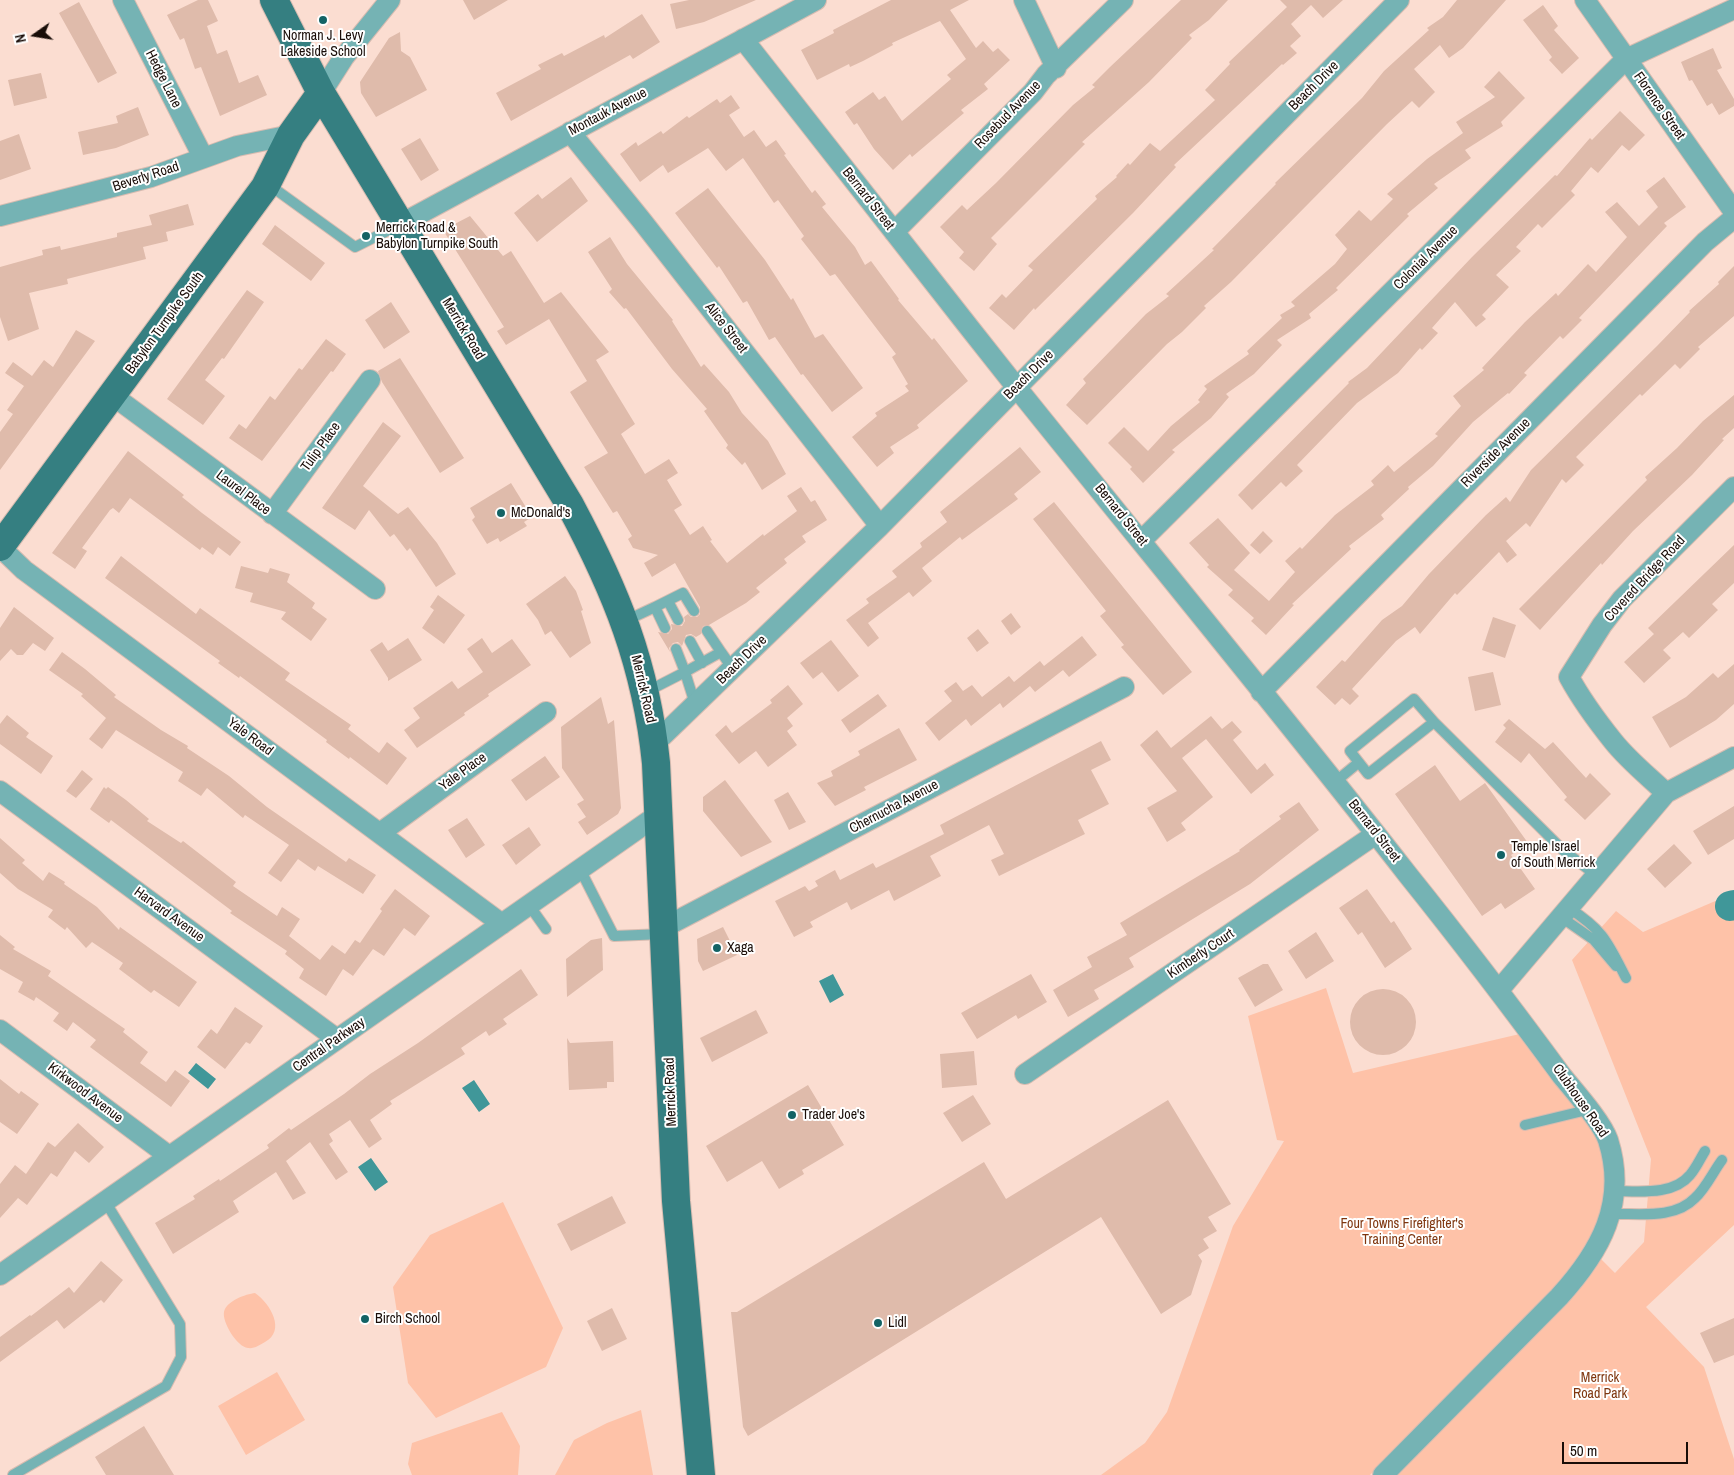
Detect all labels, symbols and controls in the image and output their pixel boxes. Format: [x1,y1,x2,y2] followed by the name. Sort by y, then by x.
[10,10,60,60] north arrow
[317,14,329,26] marker: Norman J. Levy Lakeside School
[281,28,365,60] place label: Norman J. Levy Lakeside School
[11,32,30,44] text: N
[141,47,185,111] street label: Hedge Lane
[1286,58,1342,114] street label: Beach Drive
[1630,69,1688,143] street label: Florence Street
[971,78,1045,152] street label: Rosebud Avenue
[566,84,650,140] street label: Montauk Avenue
[111,158,181,196] street label: Beverly Road
[838,164,898,234] street label: Bernard Street
[376,220,498,252] place label: Merrick Road & Babylon Turnpike South
[1390,222,1462,294] street label: Colonial Avenue
[360,230,372,242] marker: Merrick Road & Babylon Turnpike South
[122,269,208,377] street label: Babylon Turnpike South
[438,295,488,363] street label: Merrick Road
[701,299,751,357] street label: Alice Street
[1001,347,1057,403] street label: Beach Drive
[1458,415,1534,491] street label: Riverside Avenue
[298,419,344,475] street label: Tulip Place
[212,467,274,519] street label: Laurel Place
[1091,481,1151,549] street label: Bernard Street
[511,505,571,521] place label: McDonald's
[495,507,507,519] marker: McDonald's
[1601,533,1689,625] street label: Covered Bridge Road
[713,632,771,688] street label: Beach Drive
[627,654,659,724] street label: Merrick Road
[224,714,276,760] street label: Yale Road
[436,749,490,795] street label: Yale Place
[847,777,941,837] street label: Chernucha Avenue
[1344,796,1404,866] street label: Bernard Street
[1511,839,1595,872] place label: Temple Israel of South Merrick
[1495,849,1507,861] marker: Temple Israel of South Merrick
[131,884,207,946] street label: Harvard Avenue
[1165,926,1237,982] street label: Kimberly Court
[727,940,754,956] place label: Xaga
[711,942,723,954] marker: Xaga
[290,1014,368,1076] street label: Central Parkway
[661,1057,681,1127] street label: Merrick Road
[44,1059,126,1127] street label: Kirkwood Avenue
[1549,1061,1611,1141] street label: Clubhouse Road
[802,1107,865,1123] place label: Trader Joe's
[786,1109,798,1121] marker: Trader Joe's
[1341,1216,1463,1248] park label: Four Towns Firefighter's Training Center
[375,1311,440,1327] place label: Birch School
[359,1313,371,1325] marker: Birch School
[888,1315,907,1331] place label: Lidl
[872,1317,884,1329] marker: Lidl
[1573,1370,1627,1402] park label: Merrick Road Park
[1564,1432,1690,1464] scale bar
[1570,1440,1597,1461] text: 50 m

